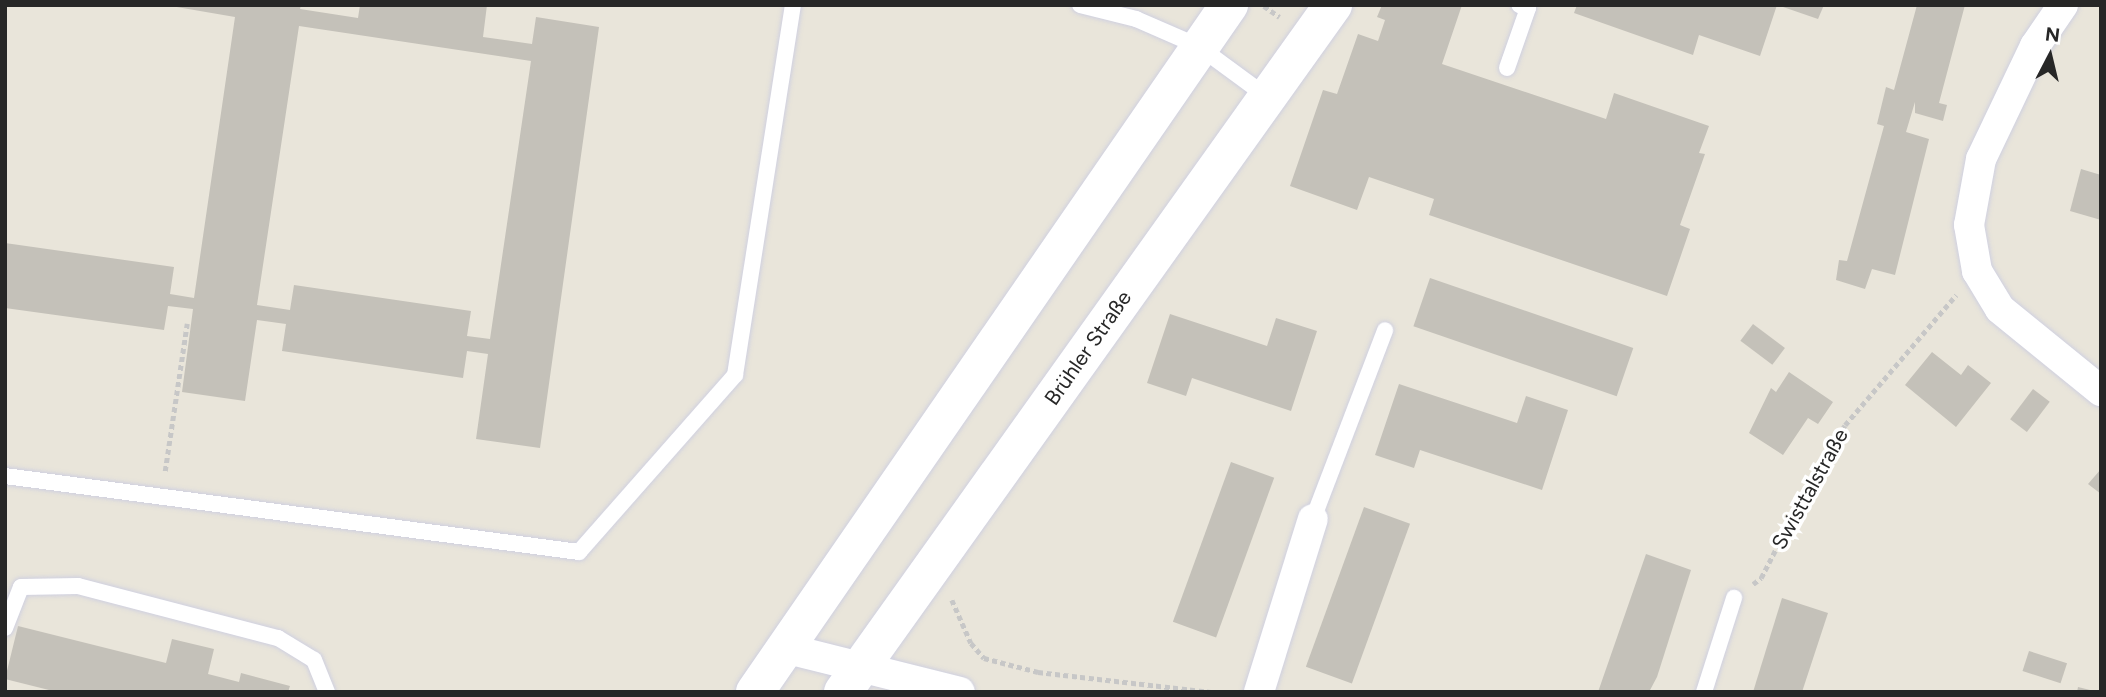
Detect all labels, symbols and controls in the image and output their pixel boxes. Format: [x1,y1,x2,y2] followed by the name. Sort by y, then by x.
[2015,21,2085,91] north arrow
[2044,22,2061,47] text: N
[1039,286,1137,410] street label: Brühler Straße
[1766,424,1854,554] street label: Swisttalstraße

